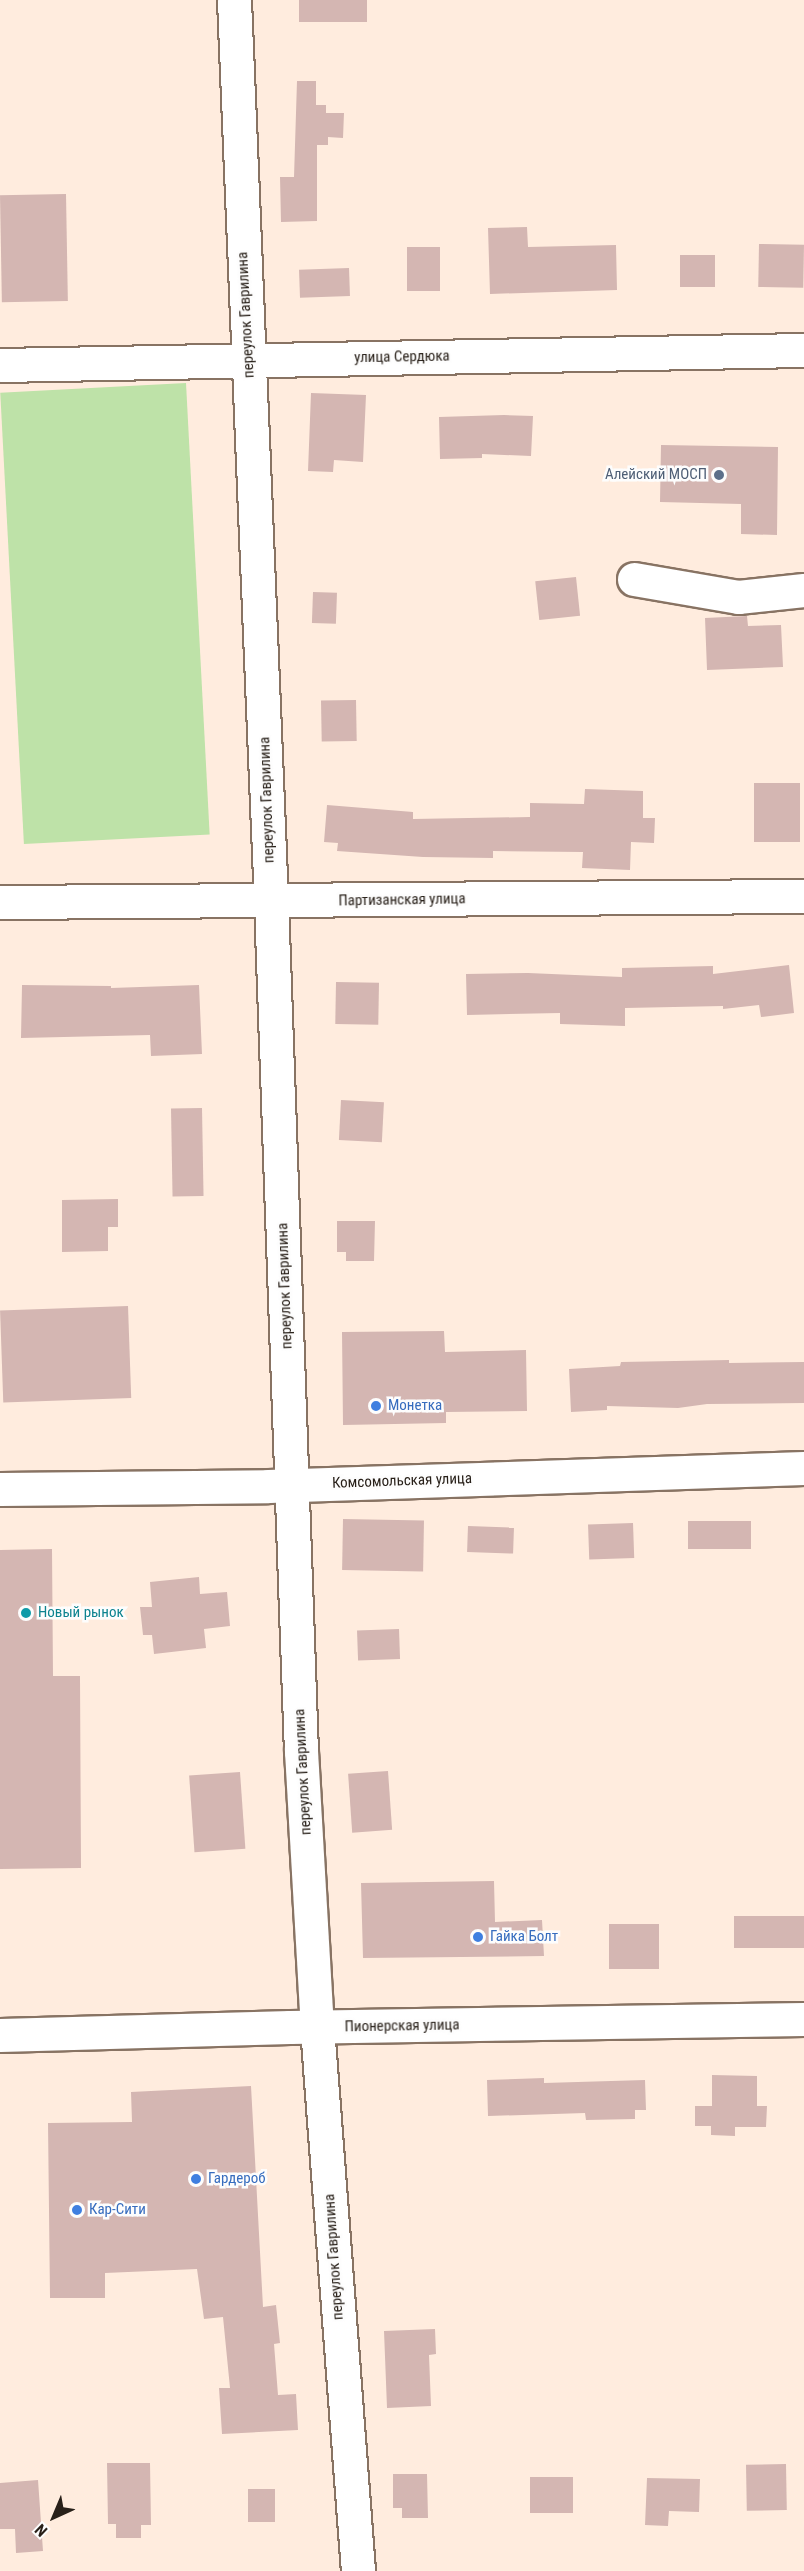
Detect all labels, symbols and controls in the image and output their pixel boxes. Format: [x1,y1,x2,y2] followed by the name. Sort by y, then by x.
[234,251,258,379] street label: переулок Гаврилина
[354,347,450,367] street label: улица Сердюка
[605,466,707,484] place label: Алейский МОСП
[712,468,726,482] marker: Алейский МОСП
[256,737,278,863] street label: переулок Гаврилина
[338,890,466,910] street label: Партизанская улица
[274,1223,296,1349] street label: переулок Гаврилина
[388,1397,442,1415] place label: Монетка
[369,1399,383,1413] marker: Монетка
[332,1470,472,1492] street label: Комсомольская улица
[38,1604,124,1622] place label: Новый рынок
[19,1606,33,1620] marker: Новый рынок
[291,1708,315,1836] street label: переулок Гаврилина
[490,1928,558,1946] place label: Гайка Болт
[471,1930,485,1944] marker: Гайка Болт
[344,2016,460,2036] street label: Пионерская улица
[208,2170,265,2188] place label: Гардероб
[189,2172,203,2186] marker: Гардероб
[321,2193,347,2321] street label: переулок Гаврилина
[89,2201,146,2219] place label: Кар-Сити
[70,2203,84,2217] marker: Кар-Сити
[24,2487,84,2547] north arrow
[31,2520,51,2541] text: N

